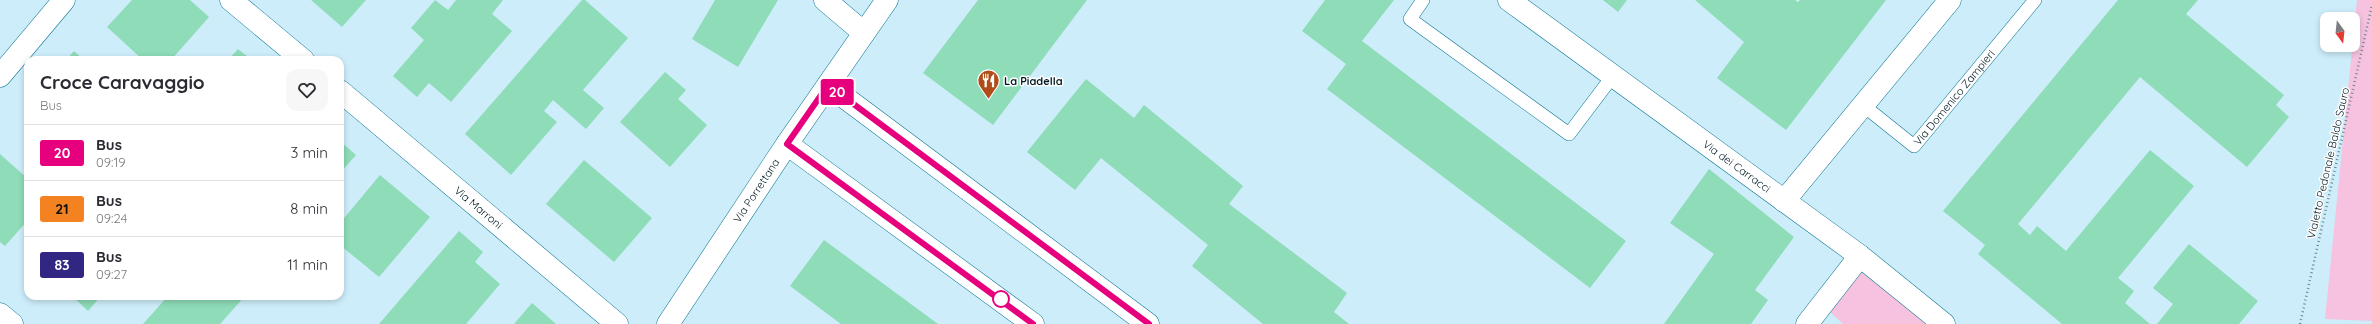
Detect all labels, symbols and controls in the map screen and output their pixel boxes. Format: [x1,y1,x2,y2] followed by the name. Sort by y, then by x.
[2320,12,2360,52] north arrow
[2320,12,2360,52] map controls
[1910,47,1998,148] street label: Via Domenico Zampieri
[976,68,1002,101] restaurant icon: La Piadella
[286,69,328,111] button: heart
[40,70,205,94] text: Croce Caravaggio
[1004,74,1063,88] place label: La Piadella
[819,79,855,105] line badge: 20
[829,83,845,101] text: 20
[2304,86,2352,240] street label: Vialetto Pedonale Baldo Sauro
[40,97,62,113] text: Bus
[96,135,122,154] text: Bus
[1700,137,1773,195] street label: Via dei Carracci
[290,143,328,162] text: 3 min
[54,144,70,162] text: 20
[96,154,125,170] text: 09:19
[730,156,783,225] street label: Via Porrettana
[452,183,506,232] street label: Via Marroni
[96,191,122,210] text: Bus
[290,199,328,218] text: 8 min
[55,200,69,218] text: 21
[96,210,127,226] text: 09:24
[96,247,122,266] text: Bus
[287,255,328,274] text: 11 min
[54,256,70,274] text: 83
[96,266,127,282] text: 09:27
[992,290,1010,308] unlabelled marker

